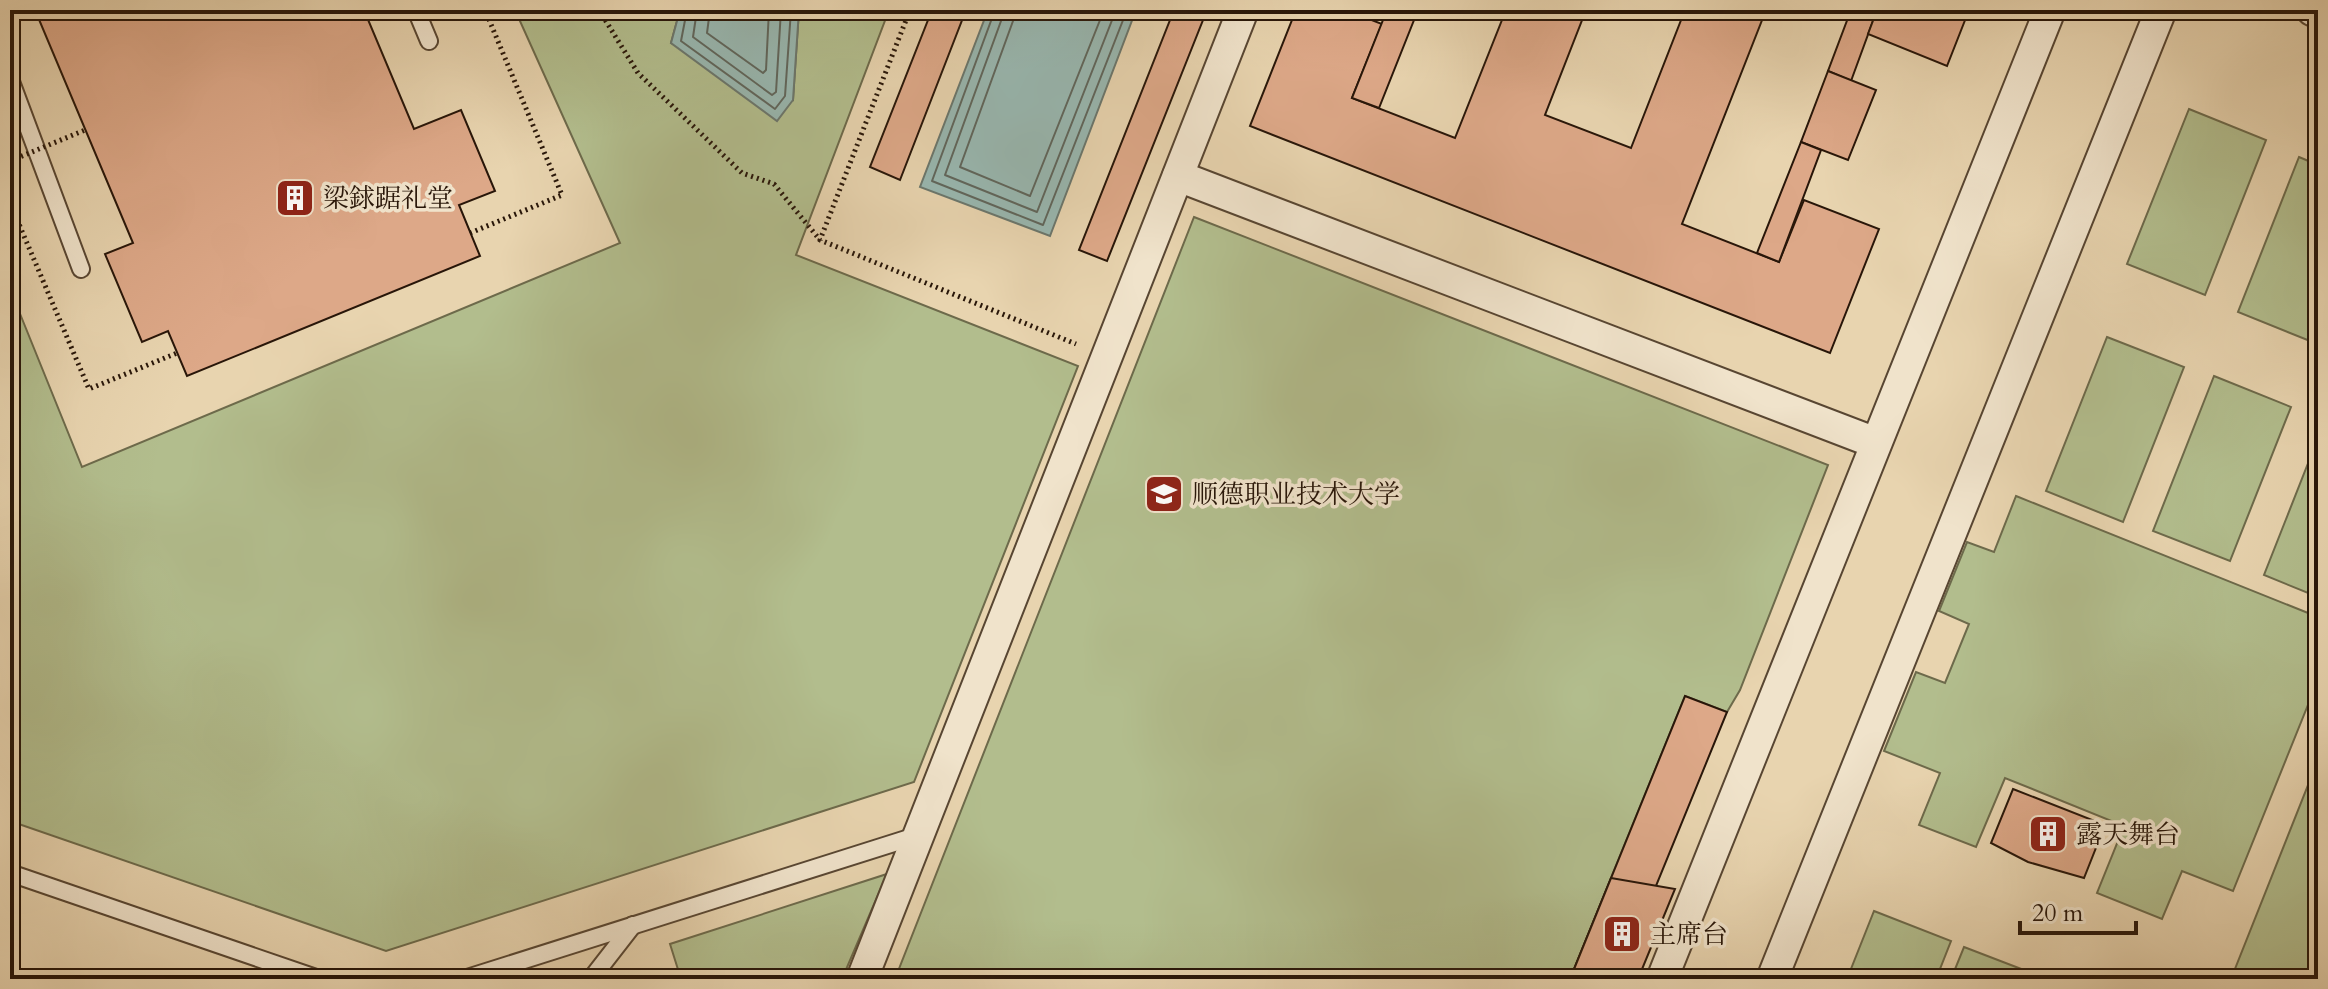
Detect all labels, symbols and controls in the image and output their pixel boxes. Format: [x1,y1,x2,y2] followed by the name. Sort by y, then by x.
[274,177,316,219] building icon: 梁銶踞礼堂
[323,181,453,216] place label: 梁銶踞礼堂
[1143,473,1185,515] school or university icon: 顺德职业技术大学
[1192,477,1400,512] place label: 顺德职业技术大学
[2027,813,2069,855] building icon: 露天舞台
[2076,817,2180,852] place label: 露天舞台
[2020,885,2136,935] scale bar
[2032,897,2084,930] text: 20 m
[1601,913,1643,955] building icon: 主席台
[1650,917,1728,952] place label: 主席台

